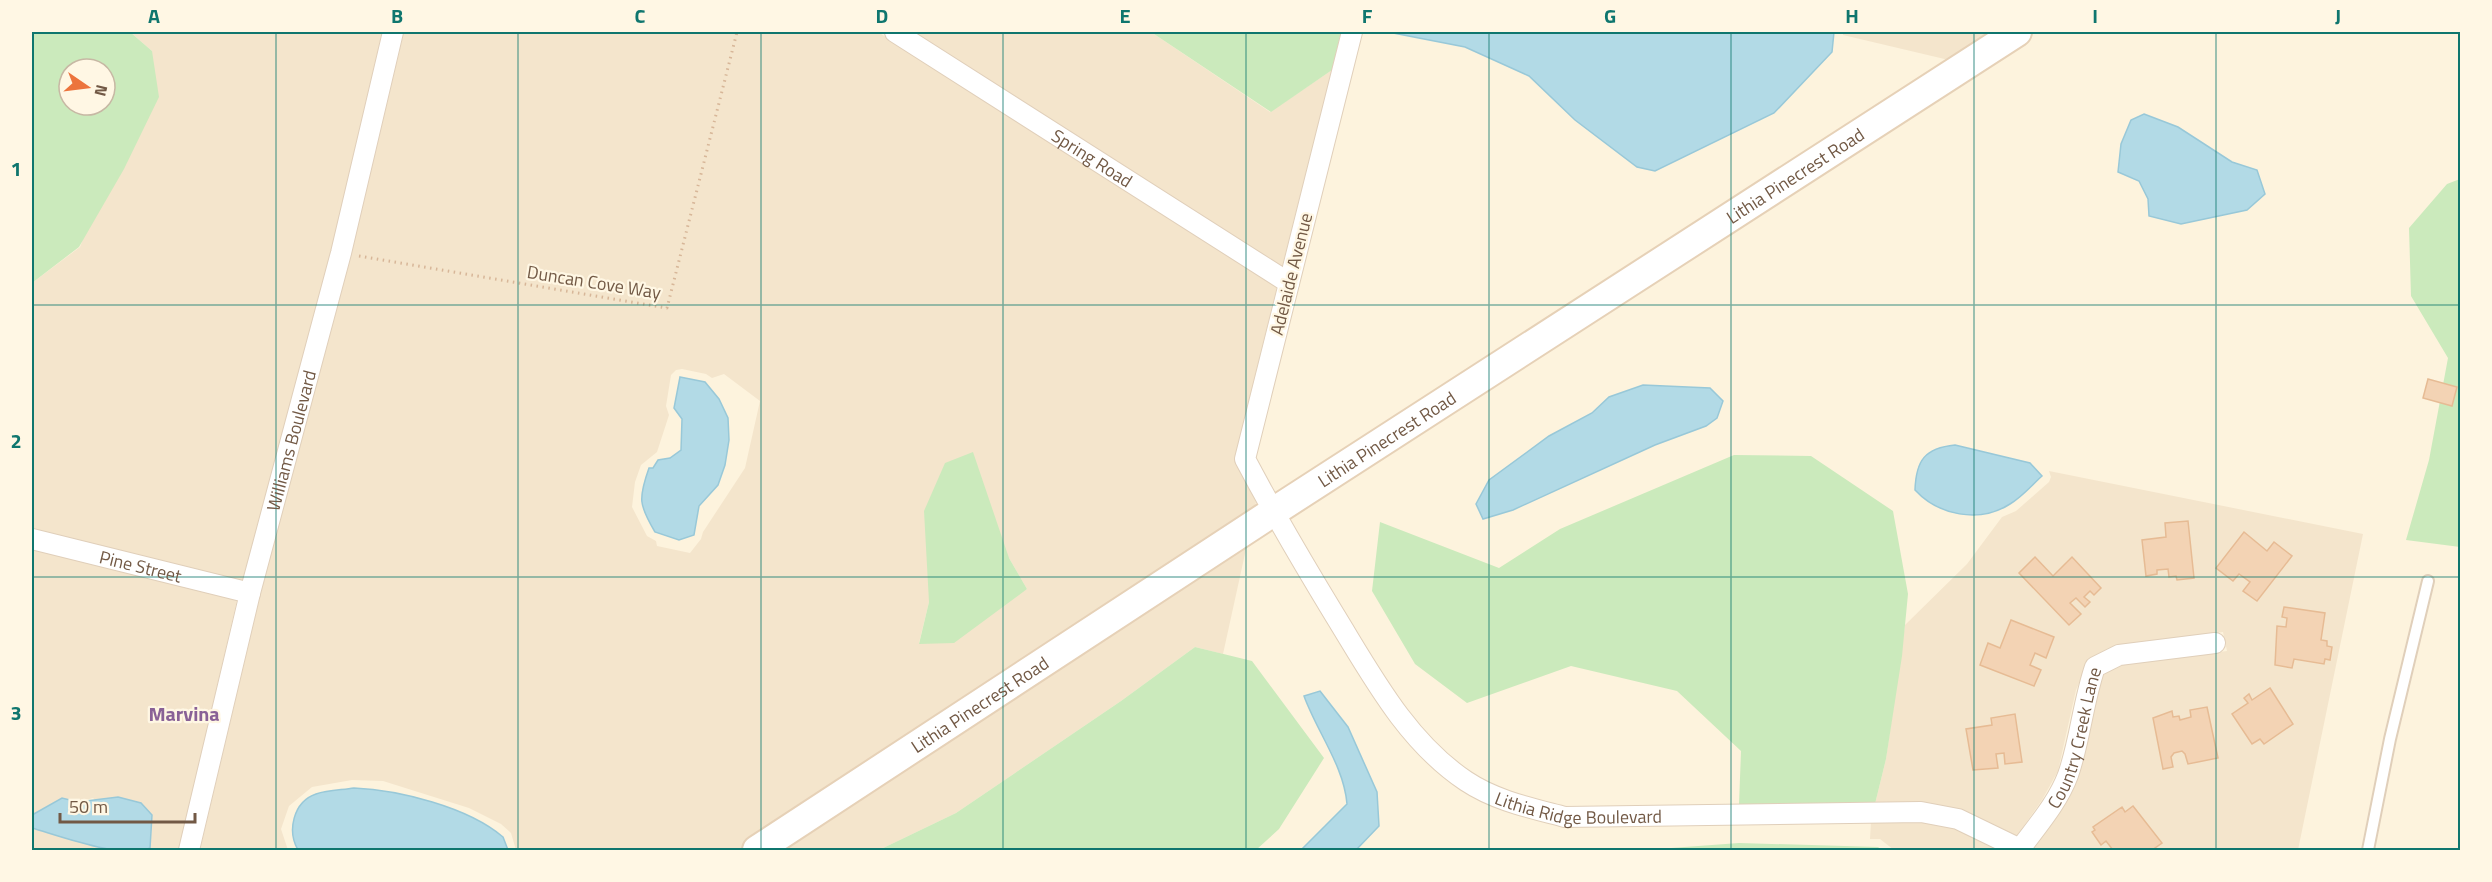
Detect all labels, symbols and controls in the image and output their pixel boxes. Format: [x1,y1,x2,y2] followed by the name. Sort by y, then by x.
[148,0,160,31] text: A
[391,0,403,31] text: B
[635,0,646,31] text: C
[876,0,888,31] text: D
[1119,0,1131,31] text: E
[1362,0,1373,31] text: F
[1604,0,1616,31] text: G
[1845,0,1859,31] text: H
[2092,0,2098,31] text: I
[2335,0,2341,31] text: J
[57,57,117,117] north arrow
[89,82,115,99] text: N
[1721,121,1869,230] street label: Lithia Pinecrest Road
[1047,122,1138,194] street label: Spring Road
[10,153,22,184] text: 1
[1263,210,1319,338] street label: Adelaide Avenue
[525,258,663,306] street label: Duncan Cove Way
[259,367,323,514] street label: Williams Boulevard
[1312,384,1461,493] street label: Lithia Pinecrest Road
[10,425,22,456] text: 2
[97,543,185,589] street label: Pine Street
[905,649,1054,759] street label: Lithia Pinecrest Road
[2040,663,2108,814] street label: Country Creek Lane
[10,697,22,728] text: 3
[148,698,220,729] district label: Marvina
[1491,784,1662,831] street label: Lithia Ridge Boulevard
[60,786,195,824] scale bar
[69,793,108,820] text: 50 m

